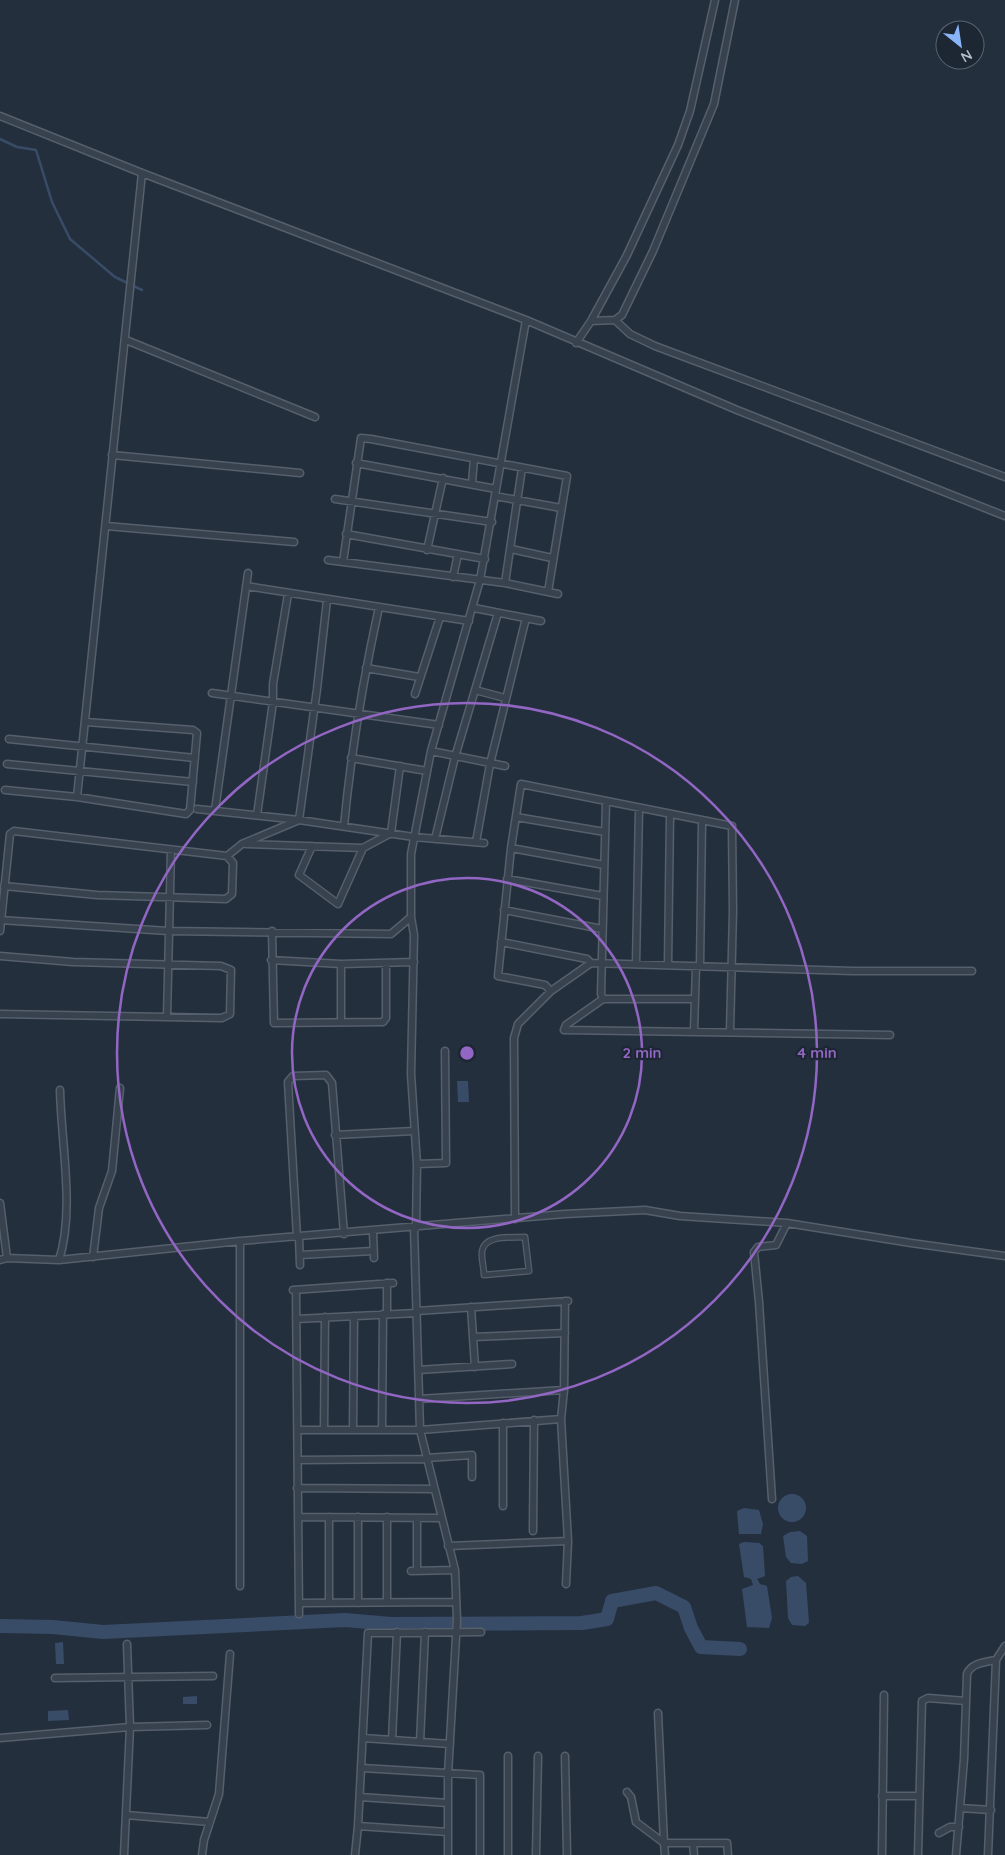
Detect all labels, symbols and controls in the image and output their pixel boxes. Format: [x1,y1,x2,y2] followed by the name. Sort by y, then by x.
[935,20,985,70] north arrow
[958,46,975,67] text: N
[622,1043,662,1062] text: 2 min
[797,1043,837,1062] text: 4 min
[458,1044,476,1062] centre of rings

